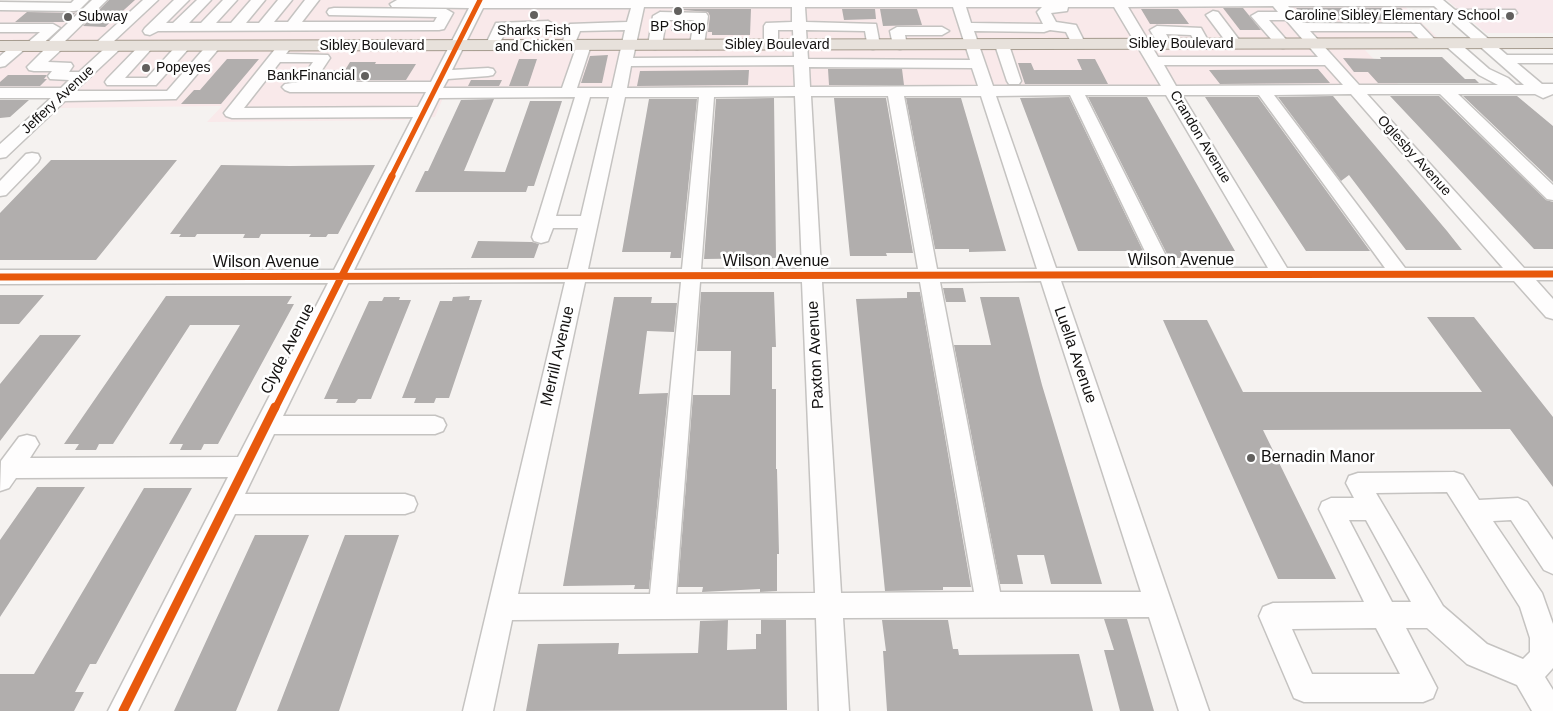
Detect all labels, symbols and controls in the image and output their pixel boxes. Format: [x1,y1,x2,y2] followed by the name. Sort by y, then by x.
[672,5,684,17] marker: BP Shop
[1284,8,1500,24] place label: Caroline Sibley Elementary School
[78,9,128,25] place label: Subway
[528,9,540,21] marker: Sharks Fish and Chicken
[1504,10,1516,22] marker: Caroline Sibley Elementary School
[62,11,74,23] marker: Subway
[650,19,706,35] place label: BP Shop
[495,23,573,56] place label: Sharks Fish and Chicken
[1128,36,1234,52] street label: Sibley Boulevard
[724,37,830,53] street label: Sibley Boulevard
[319,38,425,54] street label: Sibley Boulevard
[156,60,210,76] place label: Popeyes
[18,62,98,138] street label: Jeffery Avenue
[140,62,152,74] marker: Popeyes
[267,68,355,84] place label: BankFinancial
[359,70,371,82] marker: BankFinancial
[1166,88,1234,186] street label: Crandon Avenue
[1373,112,1455,200] street label: Oglesby Avenue
[1128,251,1234,271] street label: Wilson Avenue
[723,252,829,272] street label: Wilson Avenue
[213,253,319,273] street label: Wilson Avenue
[257,300,319,398] street label: Clyde Avenue
[804,300,828,410] street label: Paxton Avenue
[537,304,579,408] street label: Merrill Avenue
[1049,304,1101,406] street label: Luella Avenue
[1261,448,1375,468] place label: Bernadin Manor
[1245,452,1257,464] marker: Bernadin Manor

